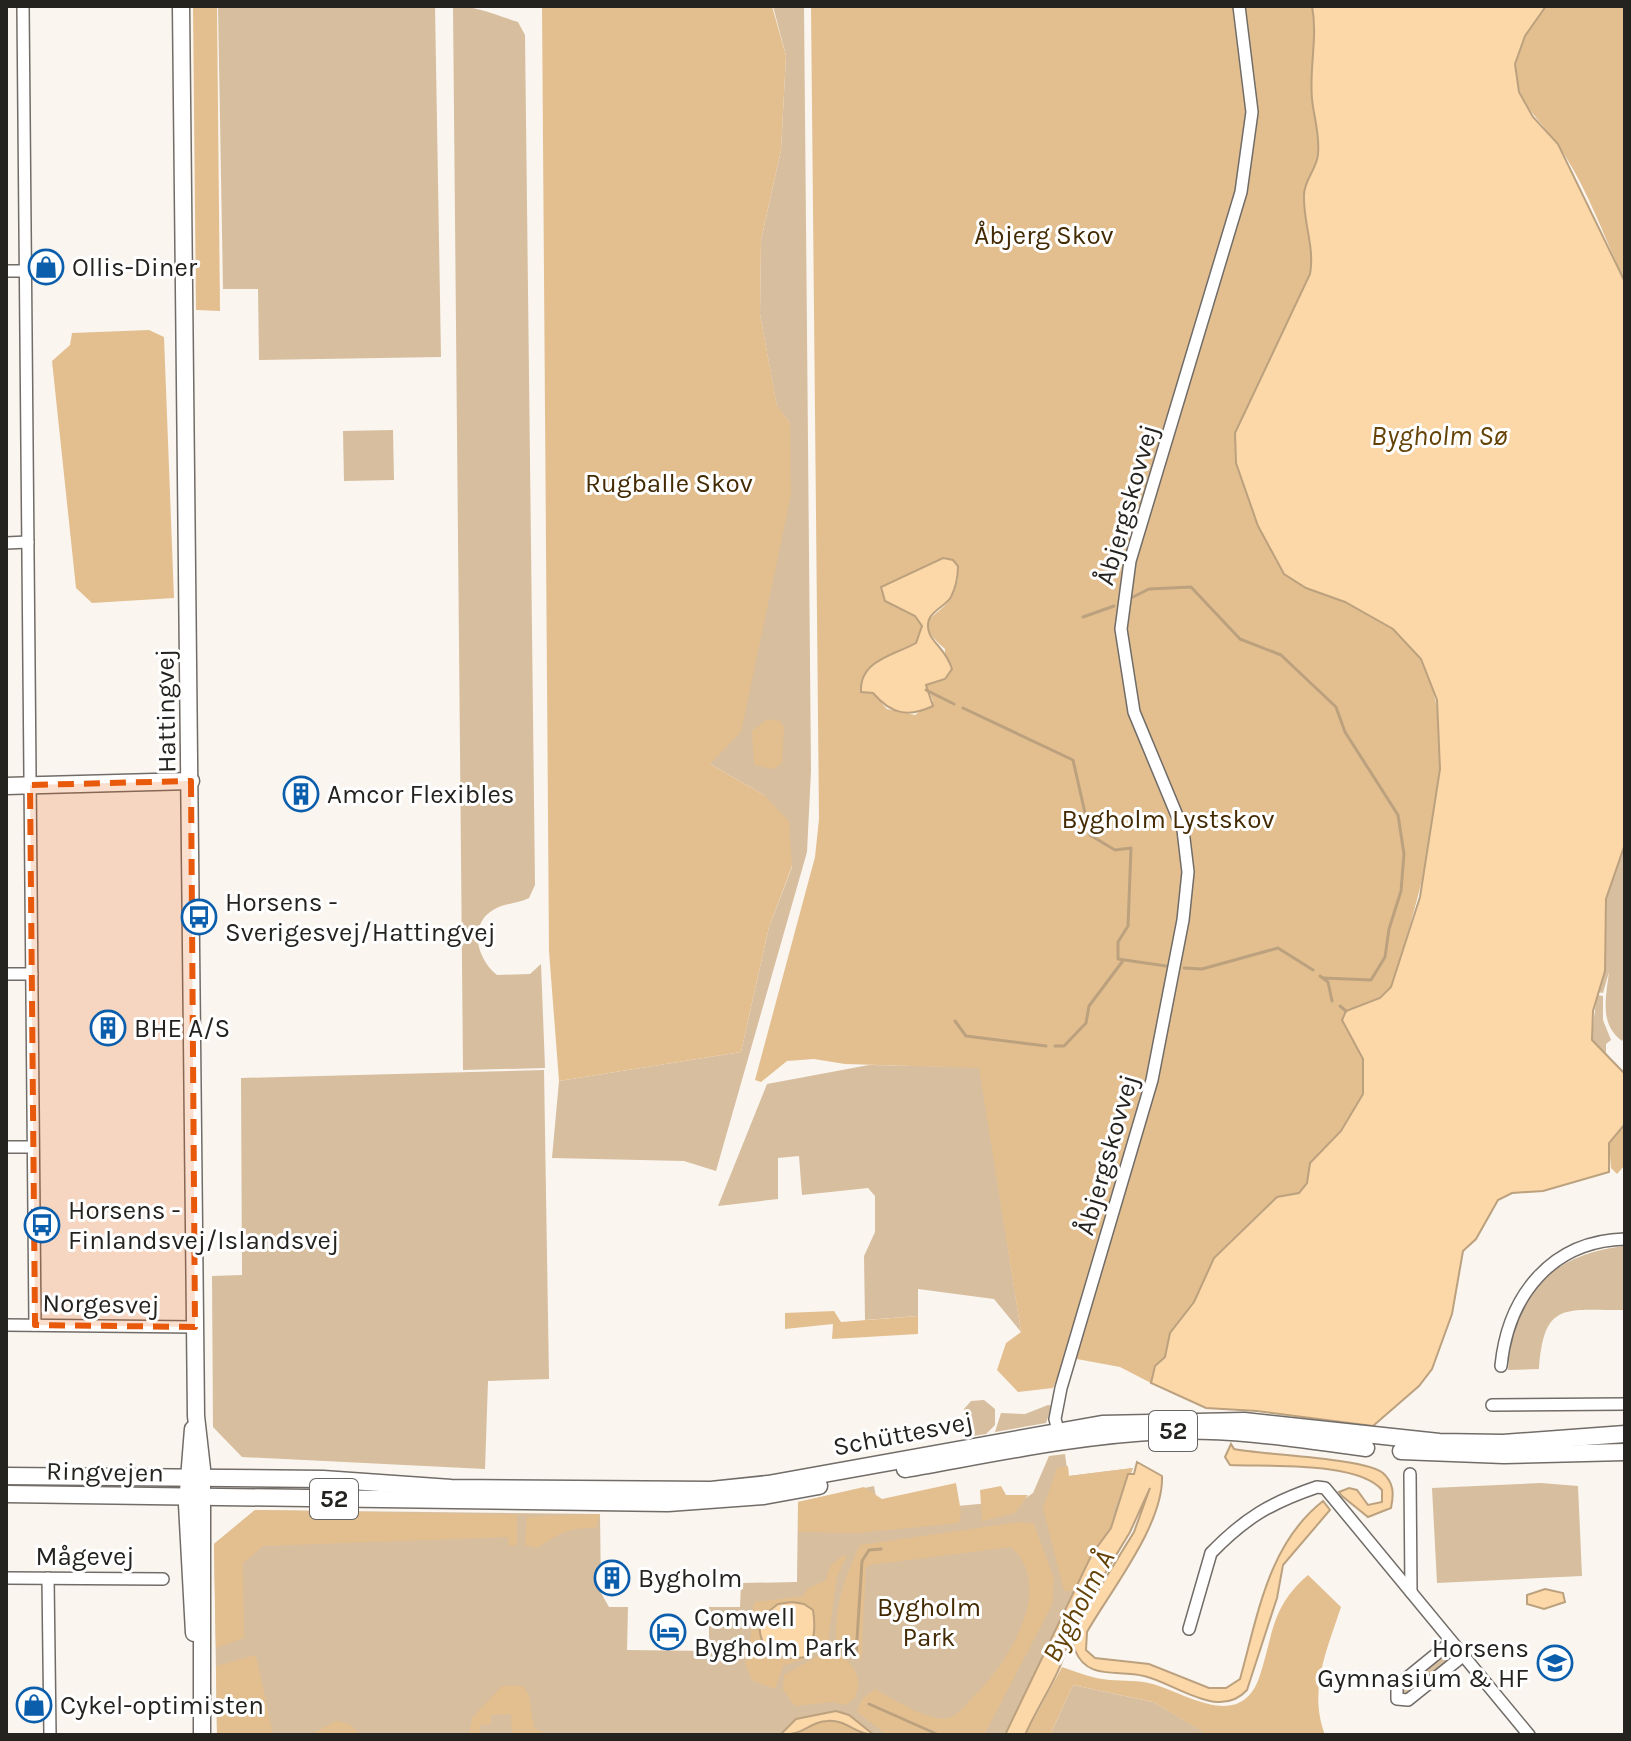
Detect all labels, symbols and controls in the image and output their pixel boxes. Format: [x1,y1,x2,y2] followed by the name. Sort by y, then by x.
[974,220,1114,251] park label: Åbjerg Skov
[27,248,65,286] shop icon: Ollis-Diner
[72,252,198,283] place label: Ollis-Diner
[1371,419,1508,452] water label: Bygholm Sø
[1089,421,1165,589] street label: Åbjergskovvej
[585,468,753,499] park label: Rugballe Skov
[149,649,183,773] street label: Hattingvej
[282,775,320,813] building icon: Amcor Flexibles
[327,779,514,810] place label: Amcor Flexibles
[1062,804,1274,835] park label: Bygholm Lystskov
[225,887,496,948] place label: Horsens - Sverigesvej/Hattingvej
[180,898,218,936] bus stop icon: Horsens - Sverigesvej/Hattingvej
[89,1009,127,1047] building icon: BHE A/S
[134,1013,230,1044] place label: BHE A/S
[1069,1071,1145,1239] street label: Åbjergskovvej
[68,1195,339,1256] place label: Horsens - Finlandsvej/Islandsvej
[23,1206,61,1244] bus stop icon: Horsens - Finlandsvej/Islandsvej
[42,1287,160,1321] street label: Norgesvej
[830,1405,976,1463] street label: Schüttesvej
[1149,1411,1197,1451] road number: 52
[46,1455,164,1489] street label: Ringvejen
[310,1479,358,1519] road number: 52
[36,1541,134,1572] street label: Mågevej
[1035,1544,1121,1668] water label: Bygholm Å
[593,1559,631,1597] building icon: Bygholm
[638,1563,742,1594] place label: Bygholm
[877,1592,981,1653] park label: Bygholm Park
[694,1602,857,1663] place label: Comwell Bygholm Park
[649,1613,687,1651] hotel icon: Comwell Bygholm Park
[1317,1633,1529,1694] place label: Horsens Gymnasium & HF
[1536,1644,1574,1682] school or university icon: Horsens Gymnasium & HF
[15,1686,53,1724] shop icon: Cykel-optimisten
[60,1690,264,1721] place label: Cykel-optimisten

